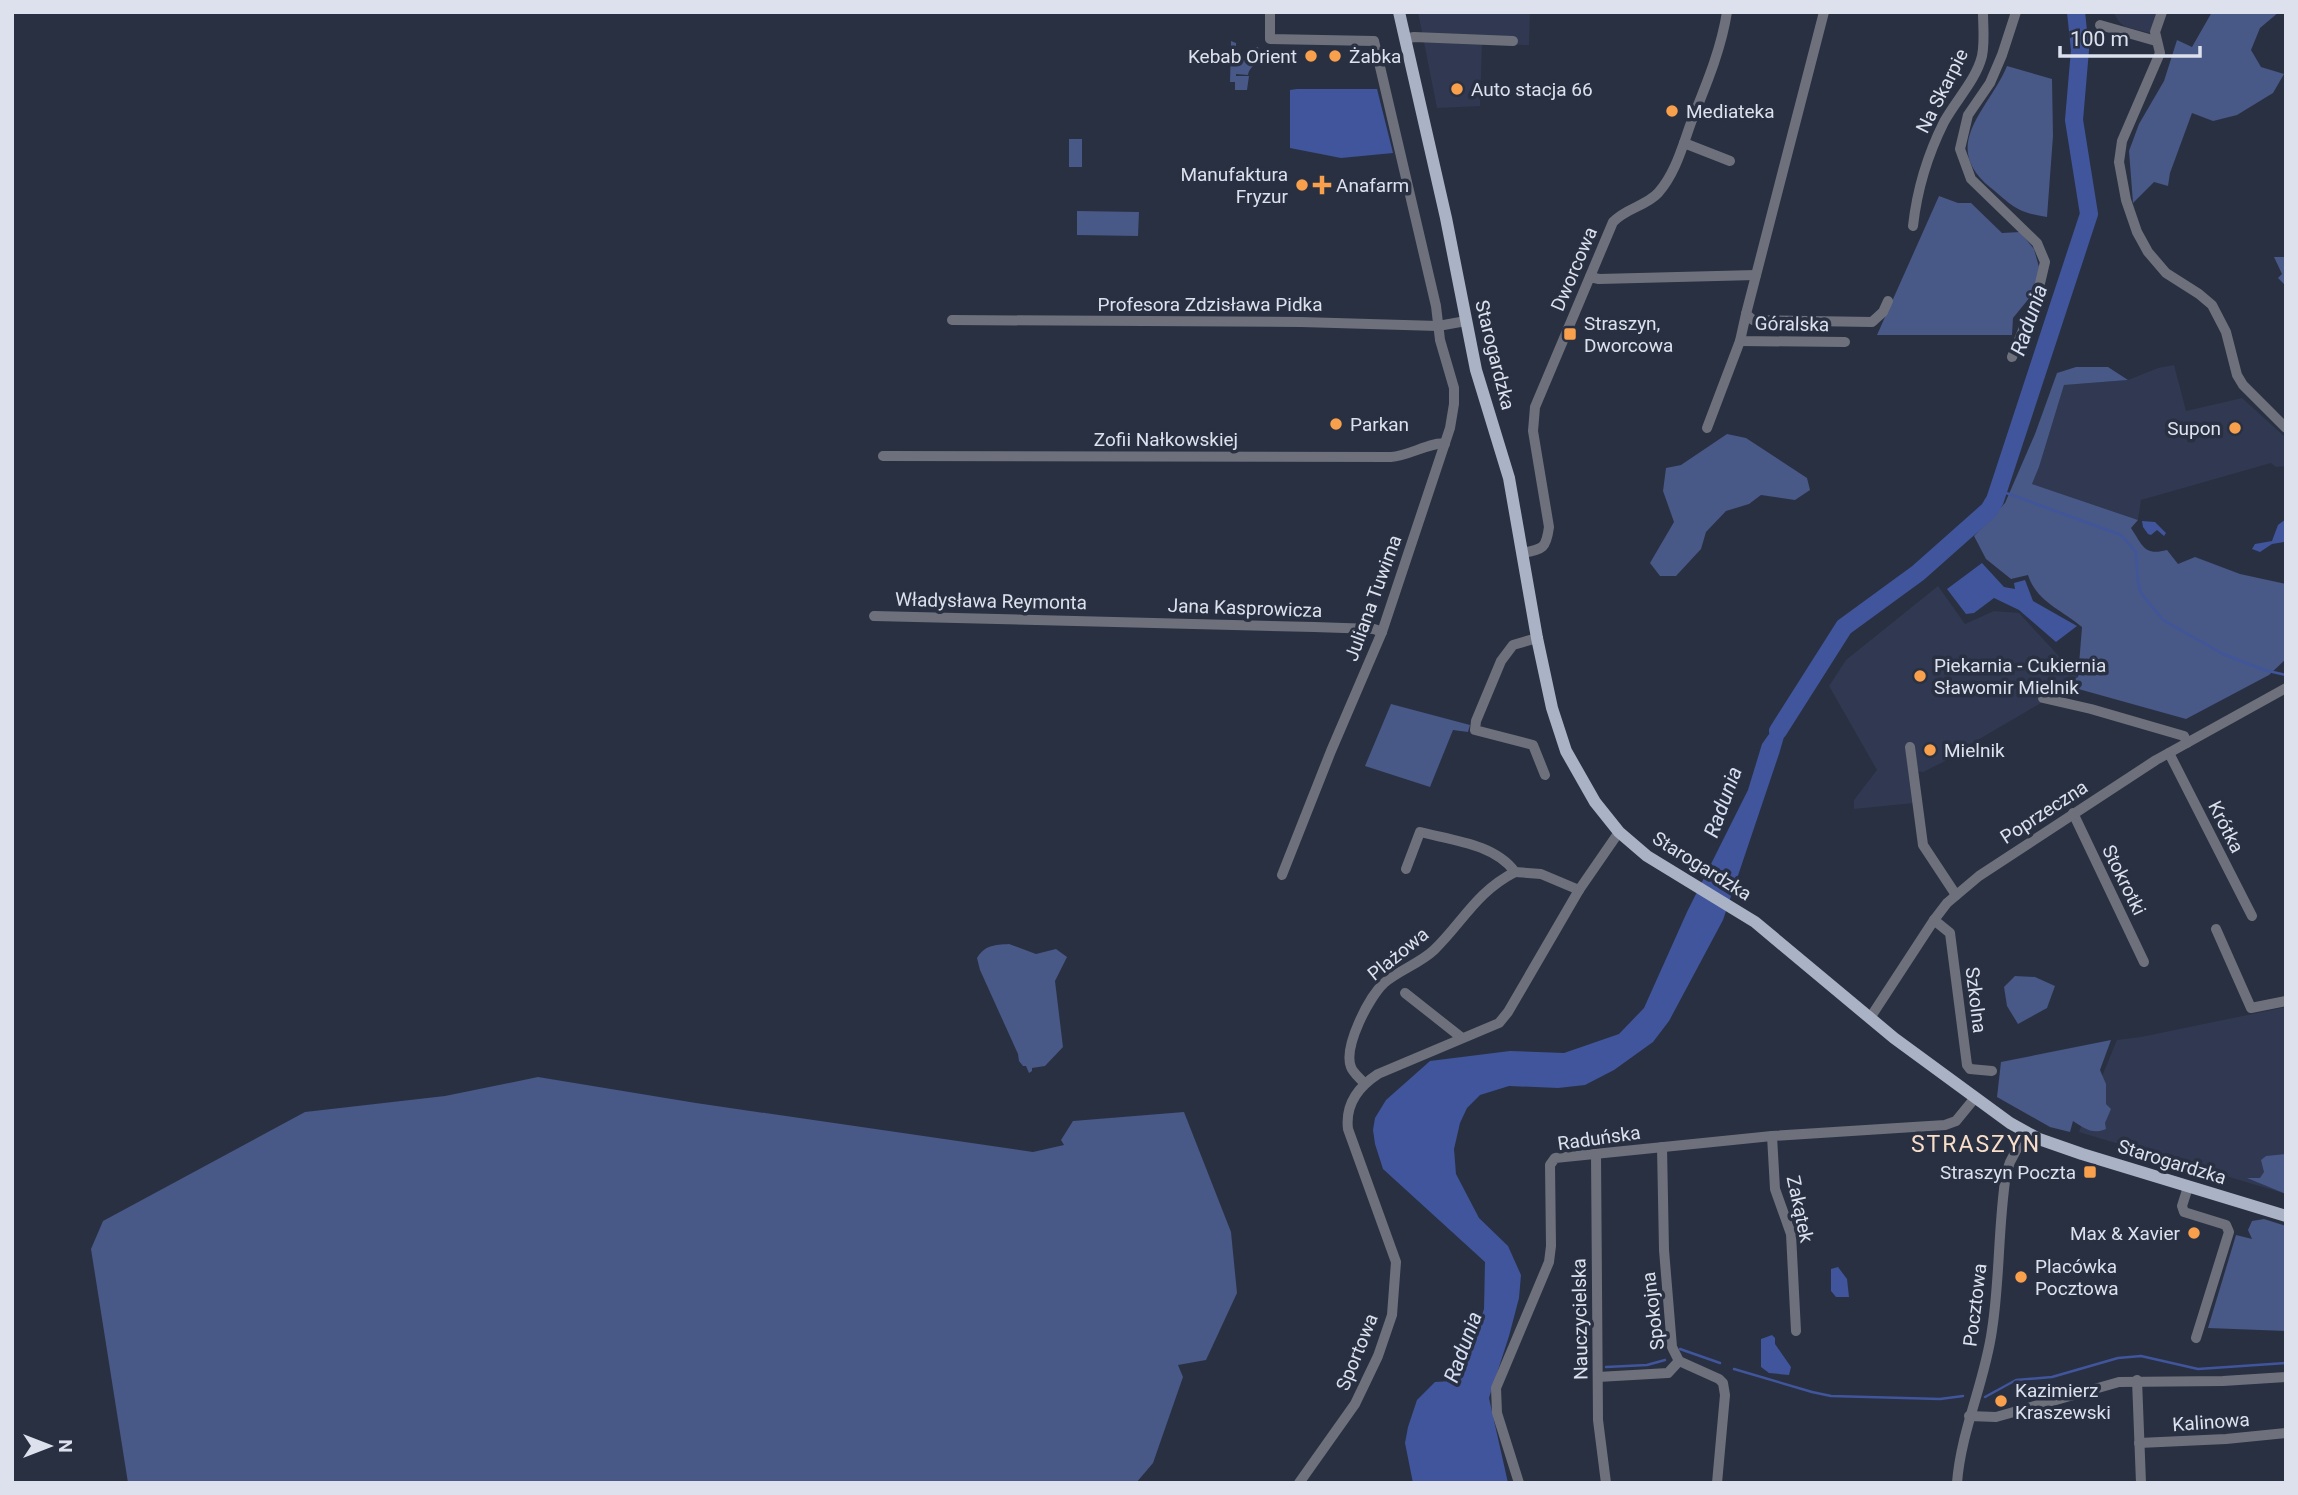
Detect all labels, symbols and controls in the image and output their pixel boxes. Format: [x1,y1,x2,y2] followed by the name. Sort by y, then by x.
[2060,14,2200,58] scale bar
[2070,27,2129,51] text: 100 m
[1188,45,1297,68] place label: Kebab Orient
[1349,45,1401,68] place label: Żabka
[1911,45,1973,137] street label: Na Skarpie
[1303,48,1319,64] marker: Kebab Orient
[1327,48,1343,64] marker: Żabka
[1471,78,1593,101] place label: Auto stacja 66
[1449,81,1465,97] marker: Auto stacja 66
[1686,100,1775,123] place label: Mediateka
[1664,103,1680,119] marker: Mediateka
[1180,163,1289,208] place label: Manufaktura Fryzur
[1336,174,1409,197] place label: Anafarm
[1294,177,1310,193] marker: Manufaktura Fryzur
[1314,177,1330,193] marker: Anafarm
[1546,223,1602,315] street label: Dworcowa
[2006,281,2052,359] water label: Radunia
[1097,293,1323,316] street label: Profesora Zdzisława Pidka
[1470,298,1520,412] street label: Starogardzka
[1584,312,1673,357] place label: Straszyn, Dworcowa
[1755,312,1829,336] street label: Góralska
[1562,326,1578,342] marker: Straszyn, Dworcowa
[1350,413,1409,436] place label: Parkan
[1328,416,1344,432] marker: Parkan
[2167,417,2221,440] place label: Supon
[2227,420,2243,436] marker: Supon
[1094,428,1238,451] street label: Zofii Nałkowskiej
[1340,532,1406,664] street label: Juliana Tuwima
[895,588,1087,614] street label: Władysława Reymonta
[1167,594,1323,622] street label: Jana Kasprowicza
[1934,654,2106,699] place label: Piekarnia - Cukiernia Sławomir Mielnik
[1912,668,1928,684] marker: Piekarnia - Cukiernia Sławomir Mielnik
[1944,739,2005,762] place label: Mielnik
[1922,742,1938,758] marker: Mielnik
[1699,763,1747,841] water label: Radunia
[1996,775,2092,849] street label: Poprzeczna
[2203,797,2249,857] street label: Krótka
[1648,826,1756,906] street label: Starogardzka
[2097,841,2151,919] street label: Stokrotki
[1363,923,1433,985] street label: Plażowa
[1961,966,1991,1034] street label: Szkolna
[1556,1121,1642,1155] street label: Raduńska
[1911,1131,2041,1158] district label: STRASZYN
[2115,1135,2229,1189] street label: Starogardzka
[1940,1161,2076,1184] place label: Straszyn Poczta
[2082,1164,2098,1180] marker: Straszyn Poczta
[1782,1174,1818,1245] street label: Zakątek
[2070,1222,2181,1245] place label: Max & Xavier
[2186,1225,2202,1241] marker: Max & Xavier
[2035,1255,2119,1300] place label: Placówka Pocztowa
[1567,1258,1593,1380] street label: Nauczycielska
[1958,1262,1992,1348] street label: Pocztowa
[2013,1269,2029,1285] marker: Placówka Pocztowa
[1637,1271,1669,1351] street label: Spokojna
[1439,1308,1487,1386] water label: Radunia
[1331,1310,1383,1394] street label: Sportowa
[2015,1379,2111,1424] place label: Kazimierz Kraszewski
[1993,1393,2009,1409] marker: Kazimierz Kraszewski
[2172,1408,2250,1436] street label: Kalinowa
[14,1411,84,1481] north arrow
[54,1439,77,1453] text: N

